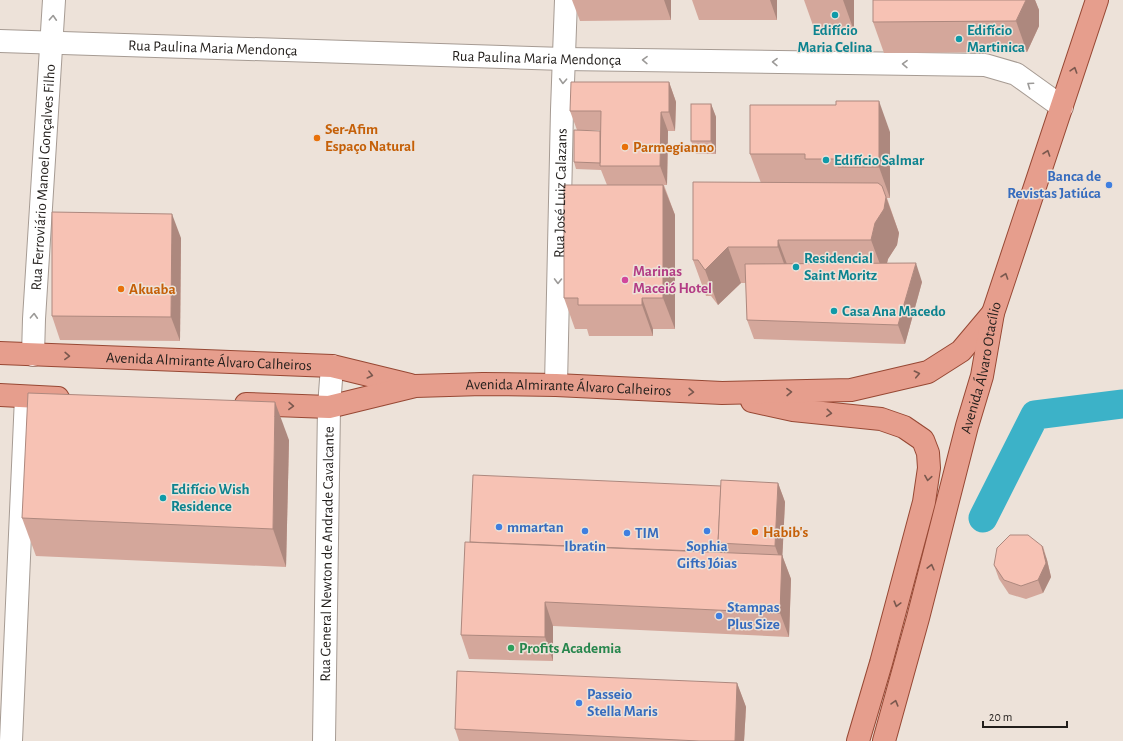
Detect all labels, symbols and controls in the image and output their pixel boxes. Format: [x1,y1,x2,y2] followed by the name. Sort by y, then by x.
[830,10,840,20] marker: Edifício Maria Celina
[49,15,58,21] one-way arrow
[797,23,873,55] place label: Edifício Maria Celina
[967,23,1025,55] place label: Edifício Martinica
[954,34,964,44] marker: Edifício Martinica
[128,38,298,58] street label: Rua Paulina Maria Mendonça
[452,48,622,68] street label: Rua Paulina Maria Mendonça
[642,56,648,64] one-way arrow
[772,58,778,66] one-way arrow
[902,60,908,68] one-way arrow
[29,64,58,291] street label: Rua Ferroviário Manoel Gonçalves Filho
[1069,67,1078,74] one-way arrow
[559,78,568,84] one-way arrow
[1028,83,1035,90] one-way arrow
[325,122,415,154] place label: Ser-Afim Espaço Natural
[552,128,570,258] street label: Rua José Luiz Calazans
[312,133,322,143] marker: Ser-Afim Espaço Natural
[633,140,714,155] place label: Parmegianno
[620,142,630,152] marker: Parmegianno
[1042,150,1050,157] one-way arrow
[834,153,925,168] place label: Edifício Salmar
[821,155,831,165] marker: Edifício Salmar
[1007,169,1101,201] place label: Banca de Revistas Jatiúca
[1104,180,1114,190] marker: Banca de Revistas Jatiúca
[804,251,877,283] place label: Residencial Saint Moritz
[791,262,801,272] marker: Residencial Saint Moritz
[633,264,712,296] place label: Marinas Maceió Hotel
[1000,273,1009,280] one-way arrow
[620,275,630,285] marker: Marinas Maceió Hotel
[554,278,562,284] one-way arrow
[129,282,176,297] place label: Akuaba
[116,284,126,294] marker: Akuaba
[958,300,1004,435] street label: Avenida Álvaro Otacílio
[842,304,946,319] place label: Casa Ana Macedo
[829,306,839,316] marker: Casa Ana Macedo
[30,313,39,319] one-way arrow
[106,350,312,373] street label: Avenida Almirante Álvaro Calheiros
[64,352,70,360] one-way arrow
[367,371,373,379] one-way arrow
[914,371,920,379] one-way arrow
[465,377,672,399] street label: Avenida Almirante Álvaro Calheiros
[688,387,694,396] one-way arrow
[786,388,792,396] one-way arrow
[288,402,294,410] one-way arrow
[826,409,832,418] one-way arrow
[318,426,337,682] street label: Rua General Newton de Andrade Cavalcante
[924,475,933,481] one-way arrow
[171,482,250,514] place label: Edifício Wish Residence
[158,493,168,503] marker: Edifício Wish Residence
[507,520,564,535] place label: mmartan
[494,522,504,532] marker: mmartan
[763,525,808,540] place label: Habib's
[580,526,590,536] marker: Ibratin
[635,526,659,541] place label: TIM
[702,526,712,536] marker: Sophia Gifts Jóias
[750,527,760,537] marker: Habib's
[622,528,632,538] marker: TIM
[564,539,606,554] place label: Ibratin
[677,539,737,571] place label: Sophia Gifts Jóias
[927,564,935,570] one-way arrow
[727,600,780,632] place label: Stampas Plus Size
[893,600,902,607] one-way arrow
[714,611,724,621] marker: Stampas Plus Size
[519,641,621,656] place label: Profits Academia
[506,643,516,653] marker: Profits Academia
[587,687,658,719] place label: Passeio Stella Maris
[574,698,584,708] marker: Passeio Stella Maris
[890,700,899,707] one-way arrow
[983,703,1067,729] scale bar
[989,711,1012,723] text: 20 m

